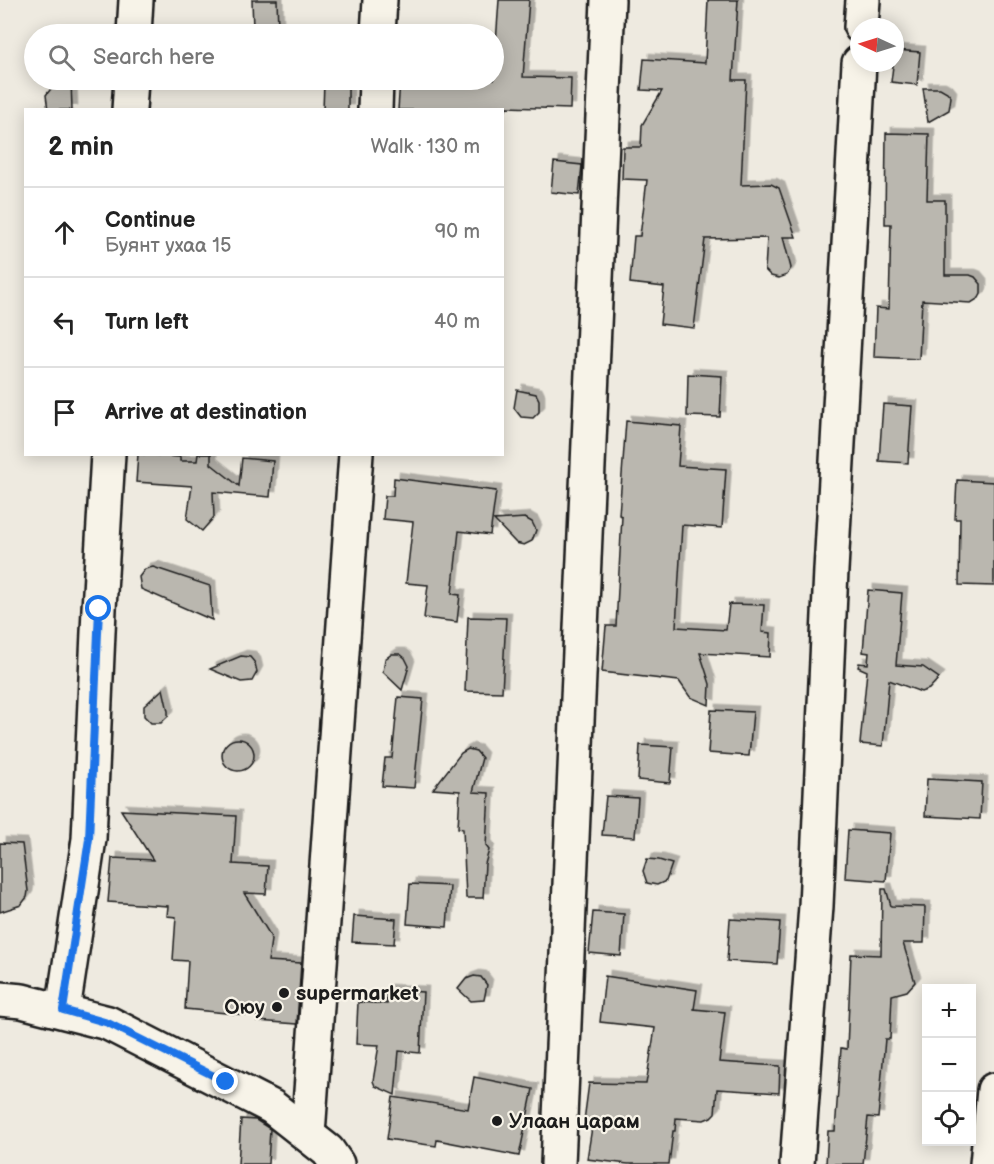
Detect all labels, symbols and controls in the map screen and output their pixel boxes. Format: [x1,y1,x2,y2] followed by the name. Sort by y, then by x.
[850,18,904,72] north arrow
[24,24,504,90] search box
[45,41,78,74] icon: search
[93,44,215,71] text: Search here
[48,132,114,163] text: 2 min
[371,135,480,159] text: Walk · 130 m
[105,207,195,234] text: Continue
[48,216,81,249] icon: ahead
[435,220,480,244] text: 90 m
[105,234,232,258] text: Буянт ухаа 15
[48,306,81,339] icon: left
[105,309,189,336] text: Turn left
[434,310,480,334] text: 40 m
[48,396,81,429] icon: arrive
[105,399,307,426] text: Arrive at destination
[85,595,111,621] route start
[296,981,419,1006] place label: supermarket
[922,984,976,1146] map controls
[922,984,976,1038] button: +
[277,986,291,1000] marker: supermarket
[224,995,265,1020] place label: Оюу
[270,1000,284,1014] marker: Оюу
[922,1038,976,1092] button: −
[212,1068,238,1094] route end
[922,1092,976,1146] button: locate
[509,1109,640,1134] place label: Улаан царам
[490,1114,504,1128] marker: Улаан царам

